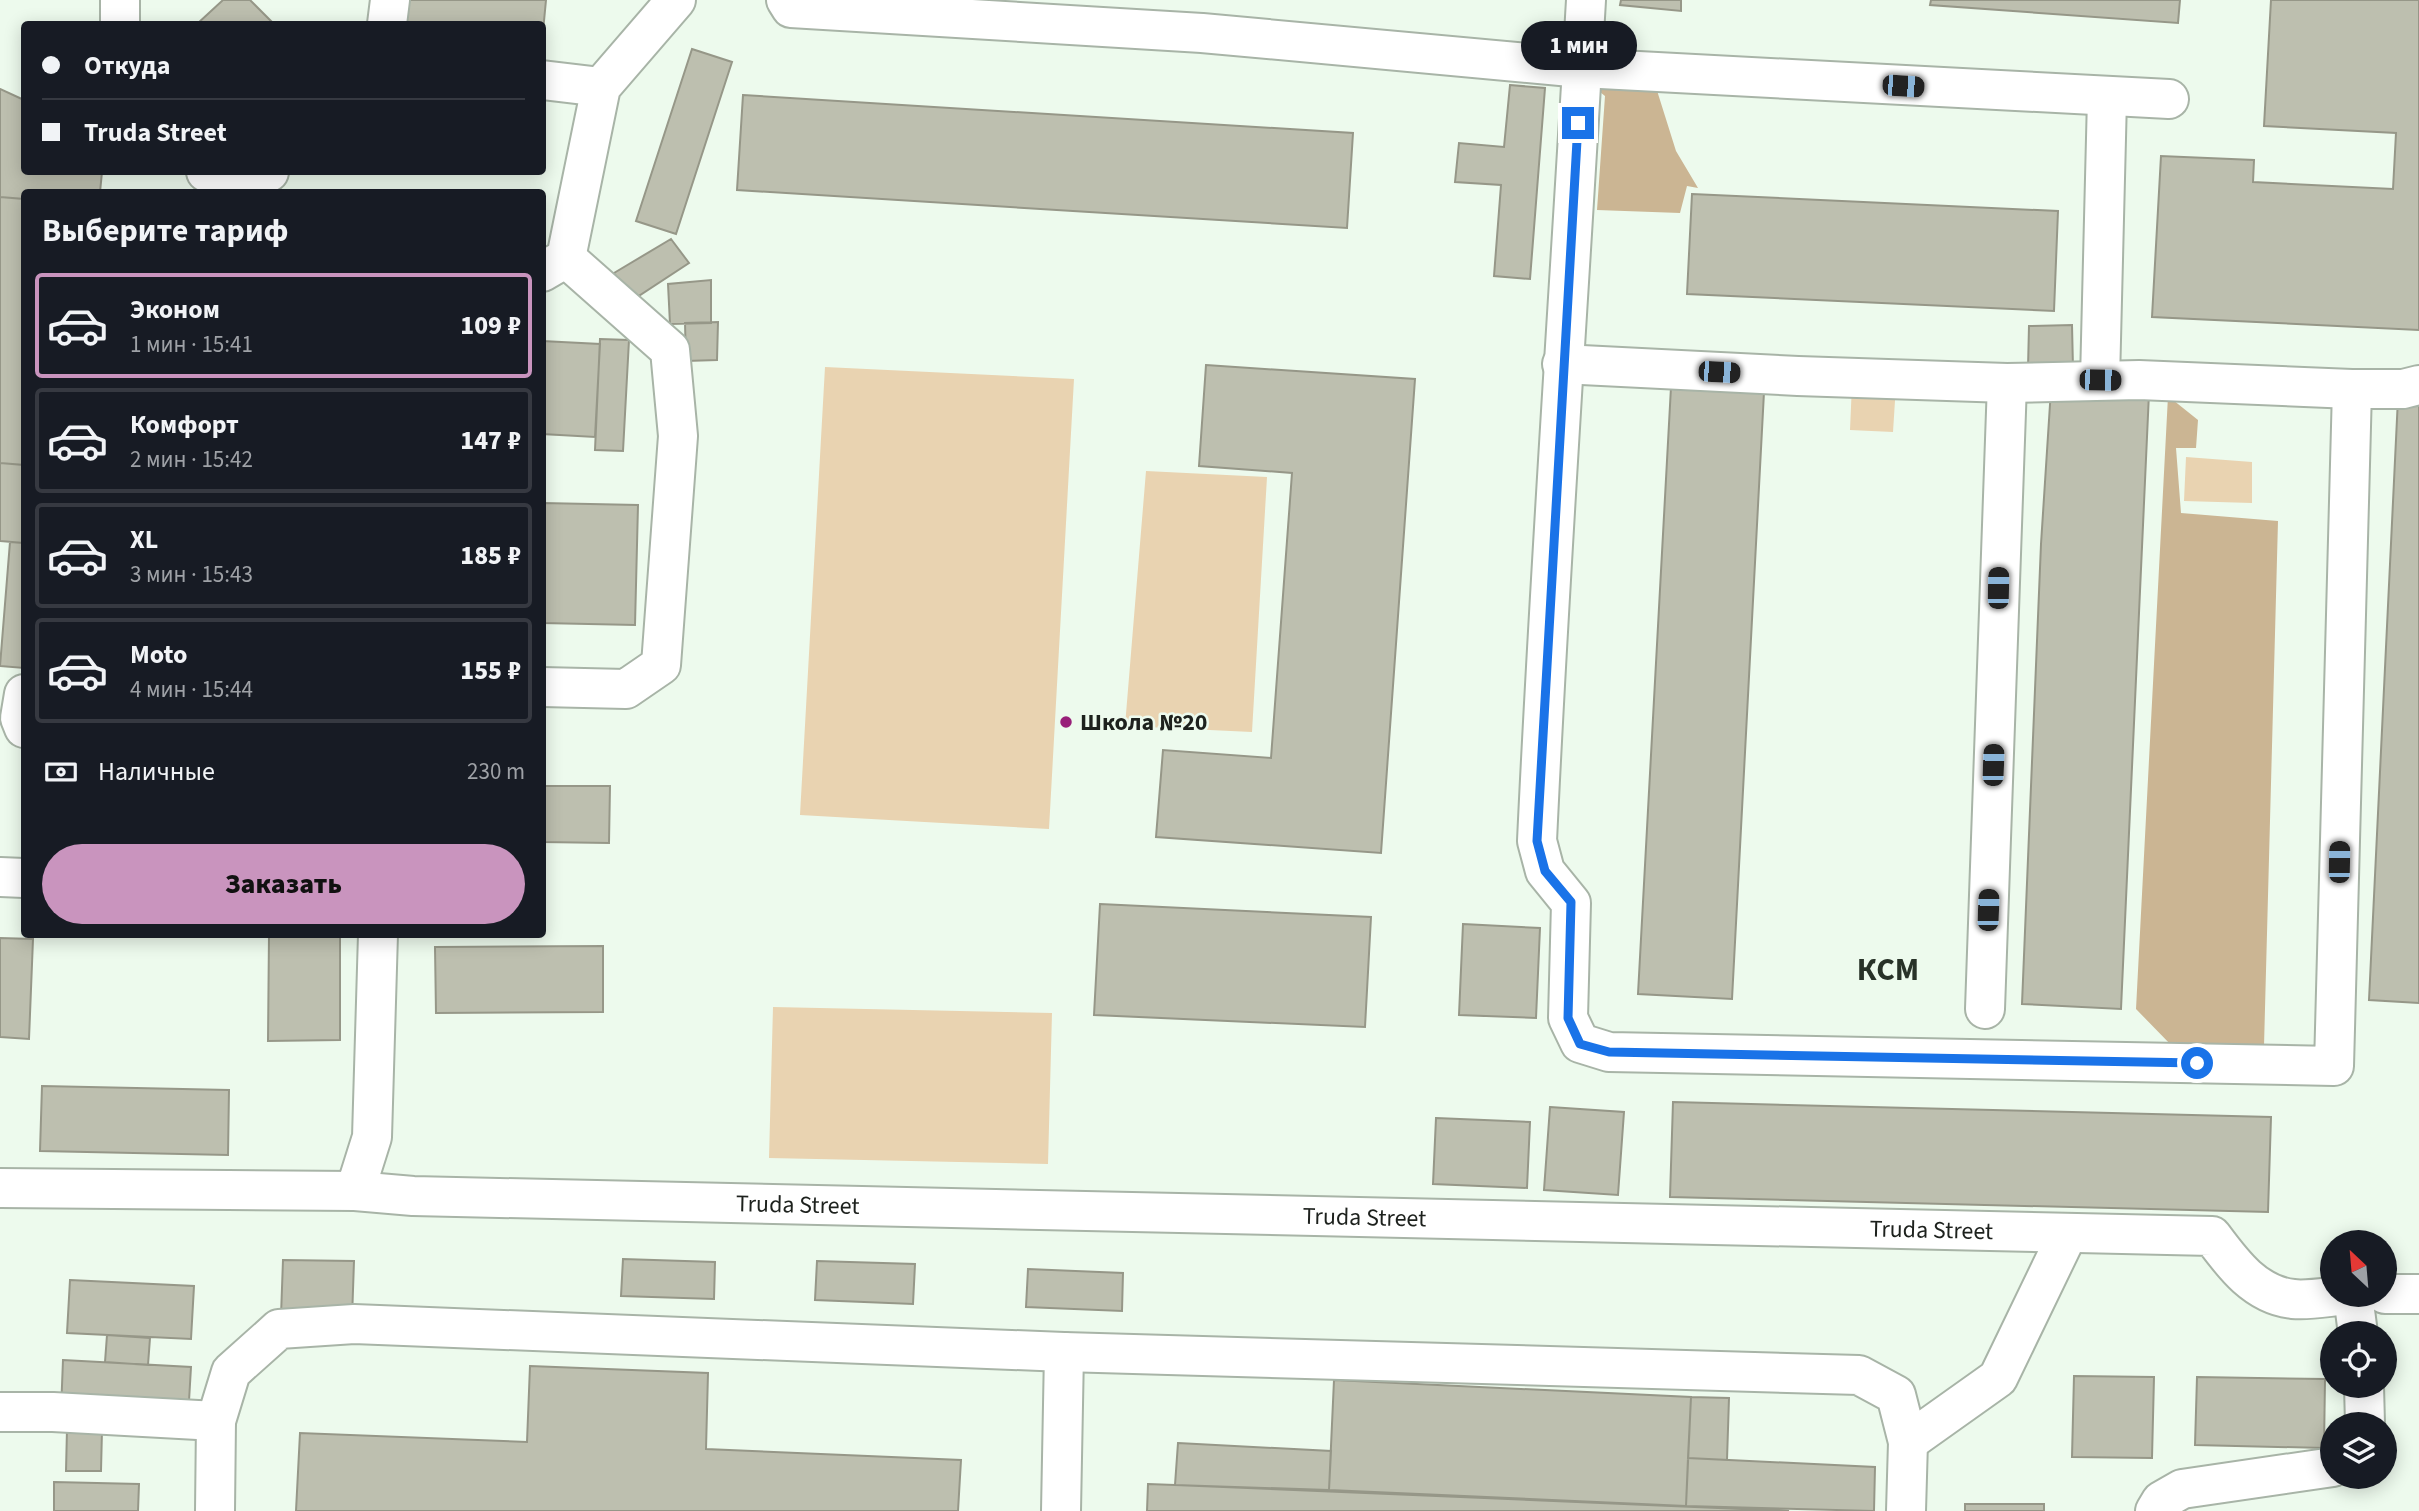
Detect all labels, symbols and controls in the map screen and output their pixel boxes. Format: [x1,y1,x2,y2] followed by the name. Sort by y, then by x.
[1520,22,1636,71] callout: 1 мин
[1549,29,1609,62] text: 1 мин
[84,47,171,84] text: Откуда
[1882,74,1925,98] car
[1562,107,1594,139] route end
[84,114,227,151] text: Truda Street
[42,208,289,254] text: Выберите тариф
[130,291,220,328] text: Эконом
[46,294,109,357] icon: car
[460,307,521,344] text: 109 ₽
[130,328,253,361] text: 1 мин · 15:41
[1698,360,1741,384] car
[2079,369,2122,391] car
[130,406,239,443] text: Комфорт
[46,409,109,472] icon: car
[460,422,521,459] text: 147 ₽
[130,443,253,476] text: 2 мин · 15:42
[130,521,158,558] text: XL
[46,524,109,587] icon: car
[460,537,521,574] text: 185 ₽
[130,558,253,591] text: 3 мин · 15:43
[1988,567,2009,609] car
[130,636,187,673] text: Moto
[46,639,109,702] icon: car
[460,652,521,689] text: 155 ₽
[130,673,253,706] text: 4 мин · 15:44
[1080,705,1208,740] place label: Школа №20
[1058,714,1074,730] marker: Школа №20
[1982,744,2005,786] car
[42,753,80,791] icon: cash
[98,753,215,790] text: Наличные
[467,755,525,788] text: 230 m
[2329,841,2350,883] car
[42,844,525,924] button: Заказать
[1977,889,2000,931] car
[1857,947,1919,993] district label: КСМ
[2181,1047,2213,1079] route start
[736,1186,860,1223] street label: Truda Street
[1302,1198,1427,1236] street label: Truda Street
[1869,1211,1994,1249] street label: Truda Street
[2320,1230,2398,1307] north arrow
[2320,1230,2397,1489] map controls
[2320,1321,2397,1398] button: locate
[2320,1412,2397,1489] button: layers

